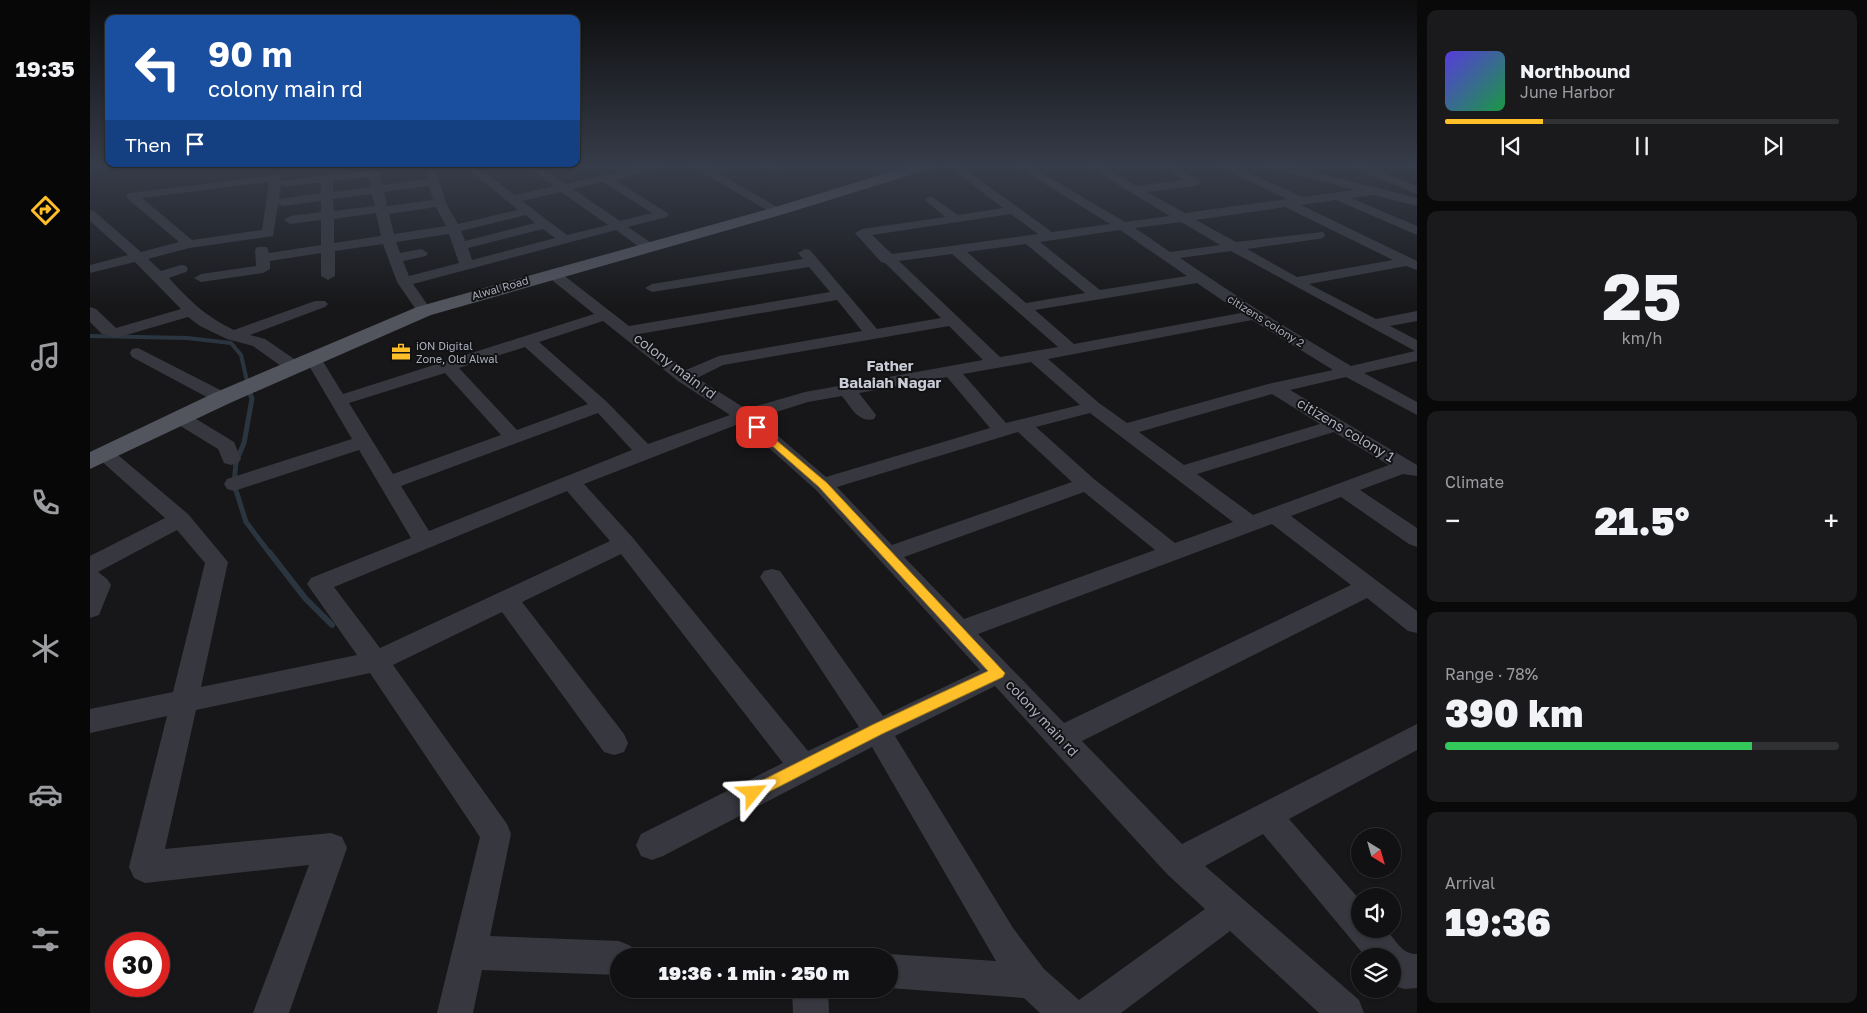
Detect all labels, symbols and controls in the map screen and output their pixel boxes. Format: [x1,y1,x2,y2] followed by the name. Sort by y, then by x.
[208,33,292,75] text: 90 m
[125,35,190,100] icon: left
[15,55,75,82] text: 19:35
[1520,59,1630,82] text: Northbound
[208,75,363,102] text: colony main rd
[1520,82,1615,102] text: June Harbor
[181,130,209,158] icon: arrive
[1497,132,1525,160] icon: previous
[1628,132,1656,160] icon: pause
[1759,132,1787,160] icon: next
[125,133,171,156] text: Then
[28,193,63,228] icon: directions
[1602,256,1682,334] text: 25
[470,273,530,302] street label: Alwal Road
[1225,292,1307,349] street label: citizens colony 2
[1622,328,1662,348] text: km/h
[631,329,720,402] street label: colony main rd
[28,339,63,374] icon: music
[416,339,498,365] place label: iON Digital Zone, Old Alwal
[390,341,412,363] office icon: iON Digital Zone, Old Alwal
[839,356,941,391] district label: Father Balaiah Nagar
[1294,394,1398,465] street label: citizens colony 1
[736,406,778,448] pin
[743,413,771,441] icon: arrive
[1445,472,1504,492] text: Climate
[28,485,63,520] icon: phone
[1595,498,1689,543] text: 21.5°
[1445,504,1460,537] text: −
[1824,504,1839,537] text: +
[28,631,63,666] icon: climate
[1445,664,1538,684] text: Range · 78%
[1003,676,1082,759] street label: colony main rd
[1445,690,1583,735] text: 390 km
[726,766,778,818] position arrow
[28,777,63,812] icon: car
[1351,828,1401,878] north arrow
[1351,828,1401,998] map controls
[1445,873,1495,893] text: Arrival
[1351,888,1401,938] button: sound
[1445,899,1551,944] text: 19:36
[28,922,63,957] icon: filters
[105,932,170,997] speed limit sign: 30
[1351,948,1401,998] button: layers
[659,961,849,984] text: 19:36 · 1 min · 250 m

